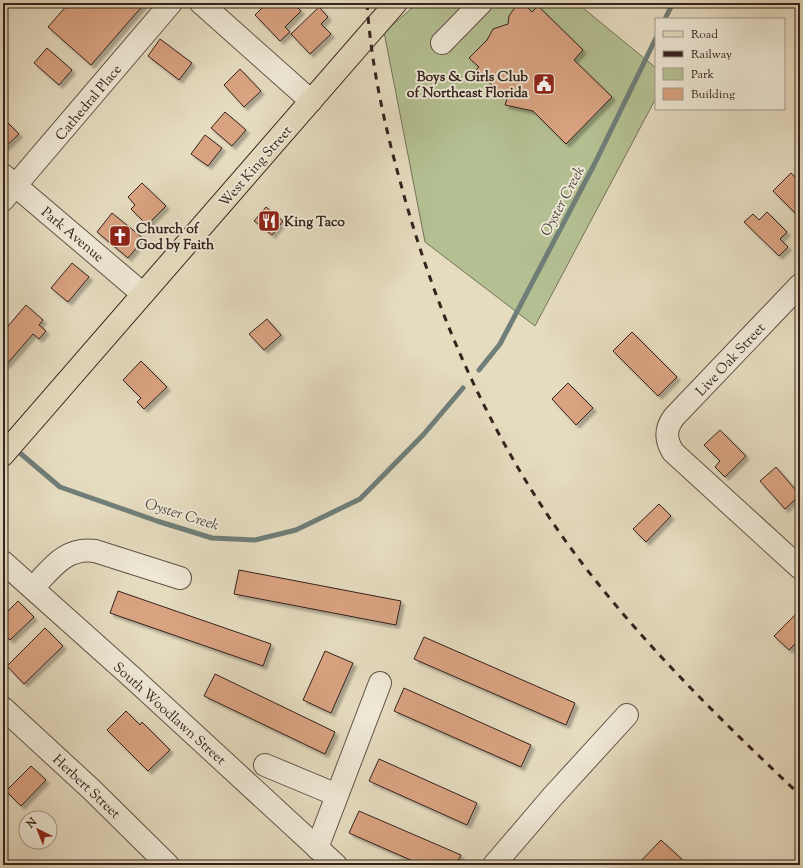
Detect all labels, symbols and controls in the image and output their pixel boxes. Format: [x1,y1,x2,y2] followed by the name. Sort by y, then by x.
[655,18,785,110] legend
[691,26,718,44] text: Road
[691,46,732,64] text: Railway
[52,61,127,146] street label: Cathedral Place
[691,66,714,84] text: Park
[407,68,529,104] place label: Boys & Girls Club of Northeast Florida
[531,71,557,97] public building icon: Boys & Girls Club of Northeast Florida
[691,86,735,104] text: Building
[215,122,298,212] street label: West King Street
[536,163,591,240] water label: Oyster Creek
[36,203,107,268] street label: Park Avenue
[256,208,282,234] restaurant icon: King Taco
[284,213,345,233] place label: King Taco
[136,220,215,256] place label: Church of God by Faith
[107,223,133,249] church icon: Church of God by Faith
[692,319,771,402] street label: Live Oak Street
[142,494,221,537] water label: Oyster Creek
[108,658,230,771] street label: South Woodlawn Street
[47,751,124,824] street label: Herbert Street
[18,810,58,850] north arrow
[22,814,41,833] text: N

